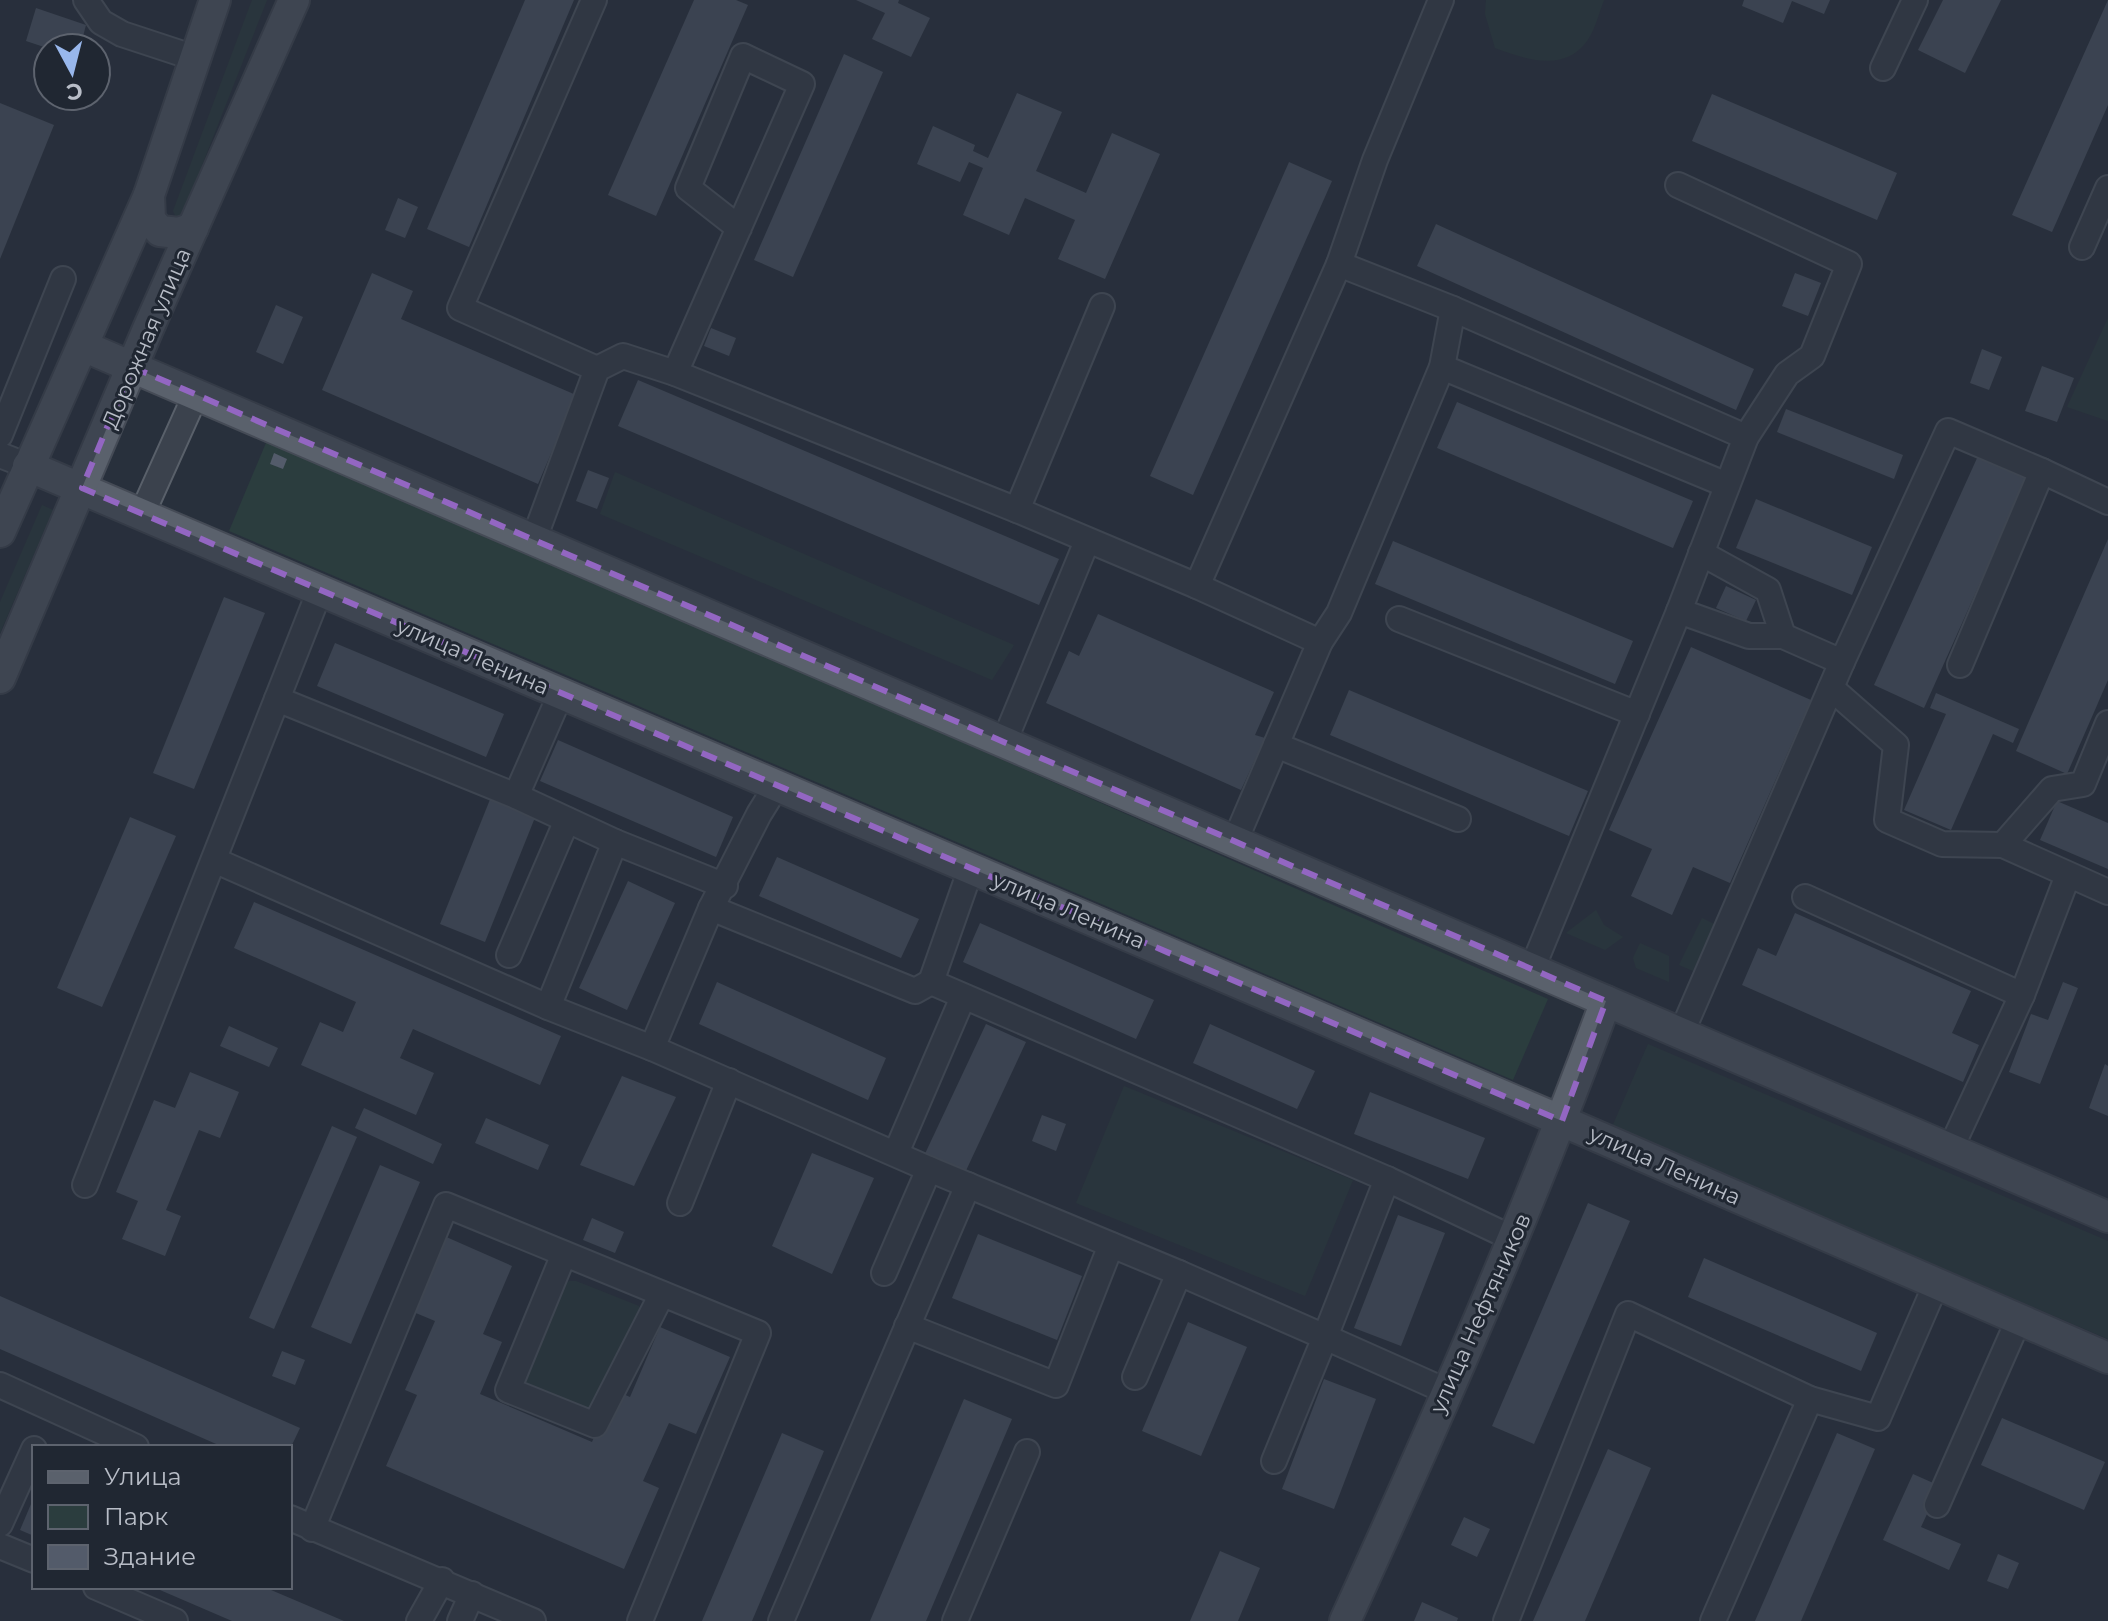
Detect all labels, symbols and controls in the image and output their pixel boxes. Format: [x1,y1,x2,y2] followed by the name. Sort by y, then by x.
[32,32,112,112] north arrow
[65,77,84,106] text: С
[96,244,197,433] street label: Дорожная улица
[392,612,553,701] street label: улица Ленина
[988,866,1149,955] street label: улица Ленина
[1584,1120,1745,1211] street label: улица Ленина
[1424,1209,1537,1418] street label: улица Нефтяников
[32,1445,292,1589] legend
[104,1462,182,1491] text: Улица
[104,1502,168,1531] text: Парк
[104,1542,196,1571] text: Здание

